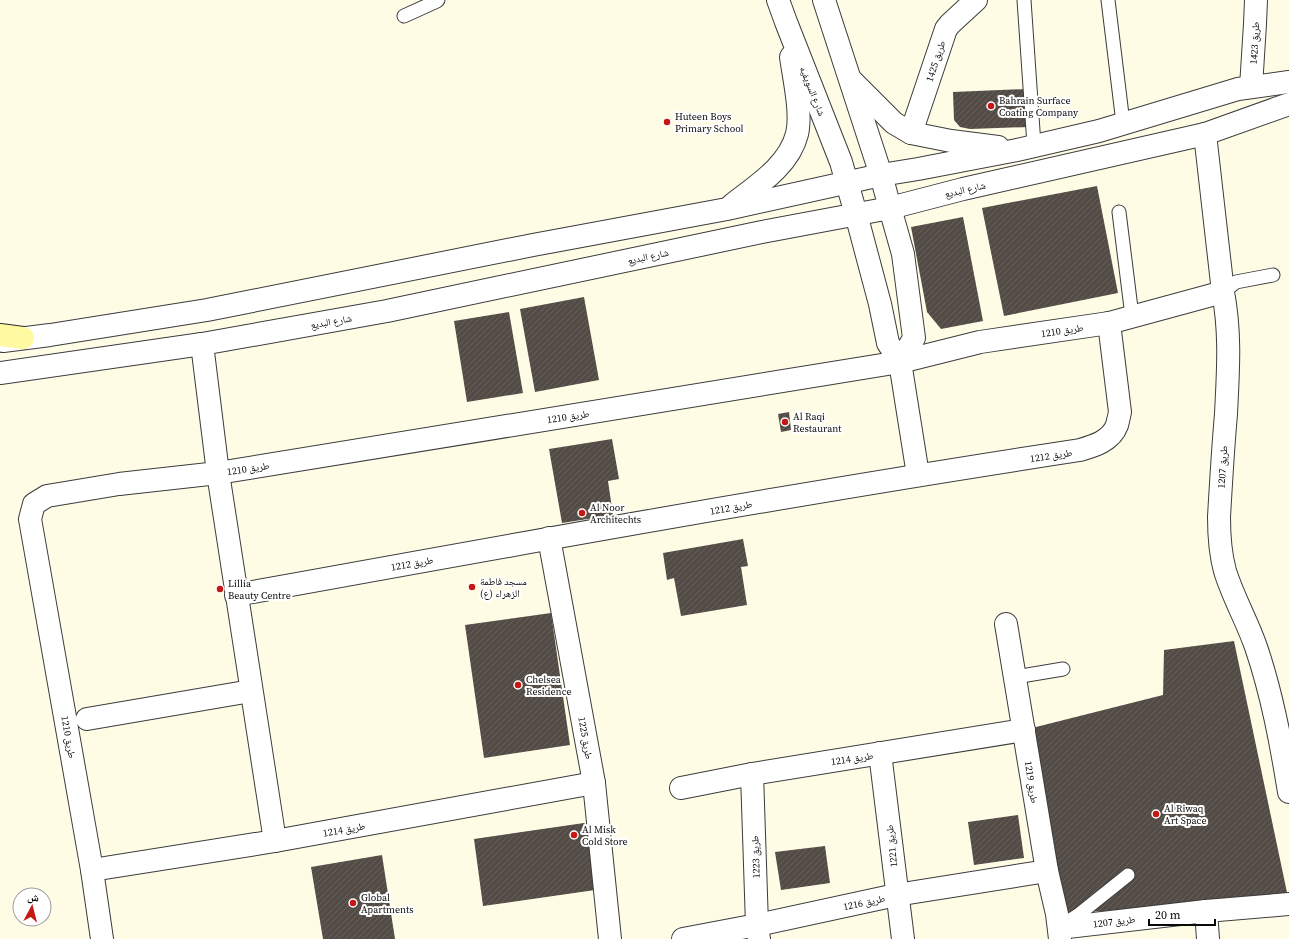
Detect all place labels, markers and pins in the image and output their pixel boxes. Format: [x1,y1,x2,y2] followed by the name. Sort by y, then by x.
[999,94,1079,119] place label: Bahrain Surface Coating Company
[986,101,996,111] marker: Bahrain Surface Coating Company
[675,110,744,135] place label: Huteen Boys Primary School
[662,117,672,127] marker: Huteen Boys Primary School
[793,410,842,435] place label: Al Raqi Restaurant
[780,417,790,427] marker: Al Raqi Restaurant
[590,501,641,526] place label: Al Noor Architechts
[577,508,587,518] marker: Al Noor Architechts
[480,575,527,600] place label: مسجد فاطمة الزهراء (ع)
[228,577,291,602] place label: Lillia Beauty Centre
[467,582,477,592] marker: مسجد فاطمة الزهراء (ع)
[215,584,225,594] marker: Lillia Beauty Centre
[526,673,572,698] place label: Chelsea Residence
[513,680,523,690] marker: Chelsea Residence
[1164,802,1207,827] place label: Al Riwaq Art Space
[1151,809,1161,819] marker: Al Riwaq Art Space
[582,823,628,848] place label: Al Misk Cold Store
[569,830,579,840] marker: Al Misk Cold Store
[361,891,414,916] place label: Global Apartments
[348,898,358,908] marker: Global Apartments

